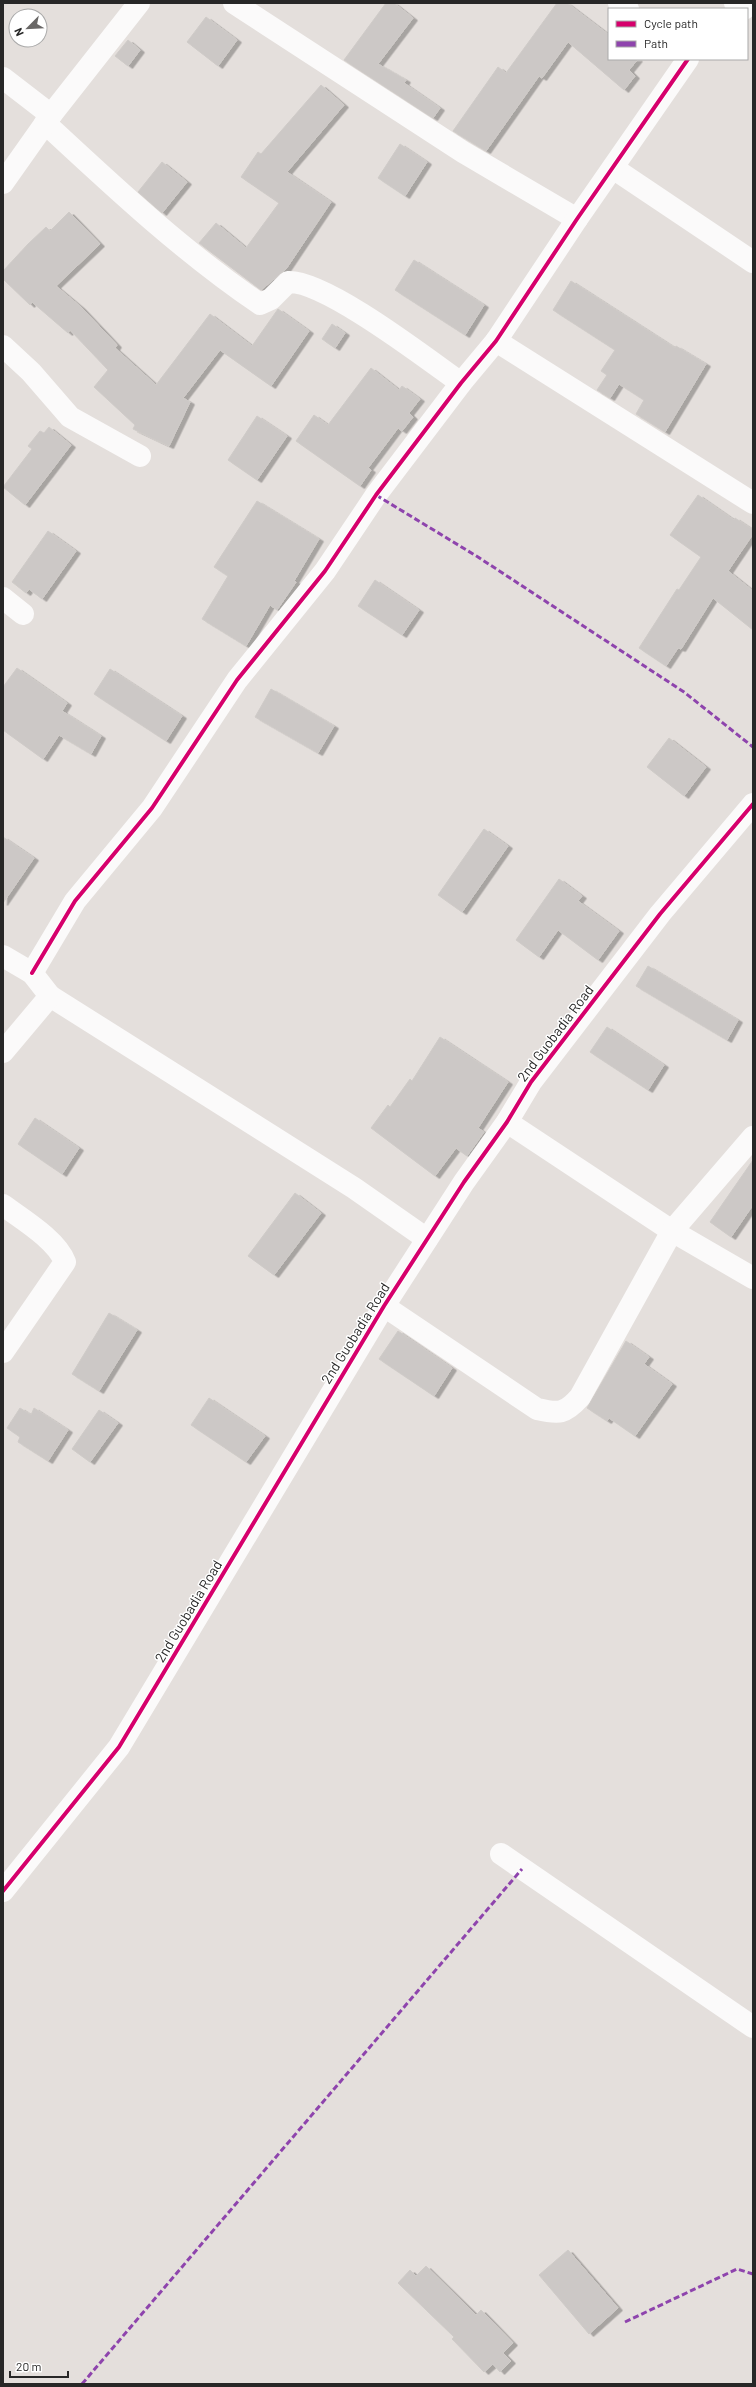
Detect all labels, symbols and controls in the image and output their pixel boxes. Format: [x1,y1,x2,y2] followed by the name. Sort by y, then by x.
[8,8,48,48] north arrow
[608,8,748,60] legend
[644,16,698,30] text: Cycle path
[11,26,26,38] text: N
[644,36,668,50] text: Path
[513,982,597,1084] street label: 2nd Guobadia Road
[317,1279,393,1387] street label: 2nd Guobadia Road
[151,1557,225,1665] street label: 2nd Guobadia Road
[10,2353,68,2379] scale bar
[16,2359,42,2373] text: 20 m

